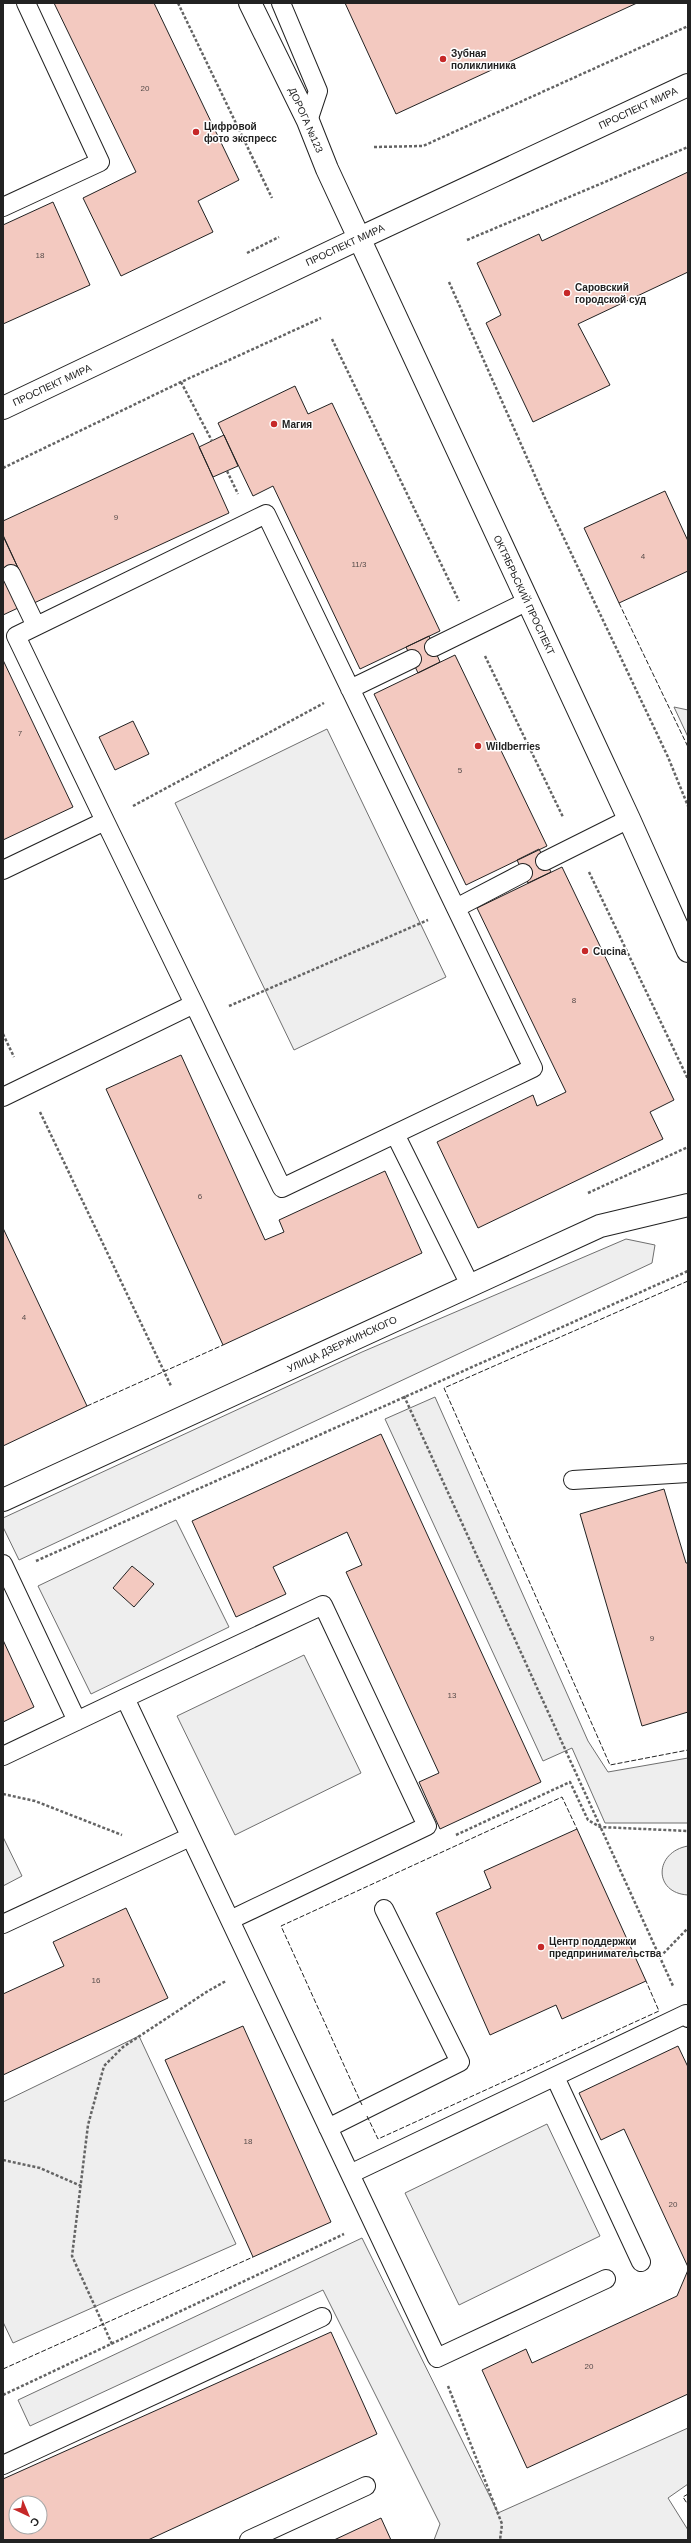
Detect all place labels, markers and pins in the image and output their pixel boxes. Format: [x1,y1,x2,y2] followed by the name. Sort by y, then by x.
[451,48,516,71] place label: Зубная поликлиника
[438,54,448,64] marker: Зубная поликлиника
[204,121,277,144] place label: Цифровой фото экспресс
[191,127,201,137] marker: Цифровой фото экспресс
[575,282,647,305] place label: Саровский городской суд
[562,288,572,298] marker: Саровский городской суд
[269,419,279,429] marker: Магия
[282,419,312,430] place label: Магия
[473,741,483,751] marker: Wildberries
[486,741,541,752] place label: Wildberries
[580,946,590,956] marker: Cucina
[593,946,627,957] place label: Cucina
[549,1936,662,1959] place label: Центр поддержки предпринимательства
[536,1942,546,1952] marker: Центр поддержки предпринимательства

